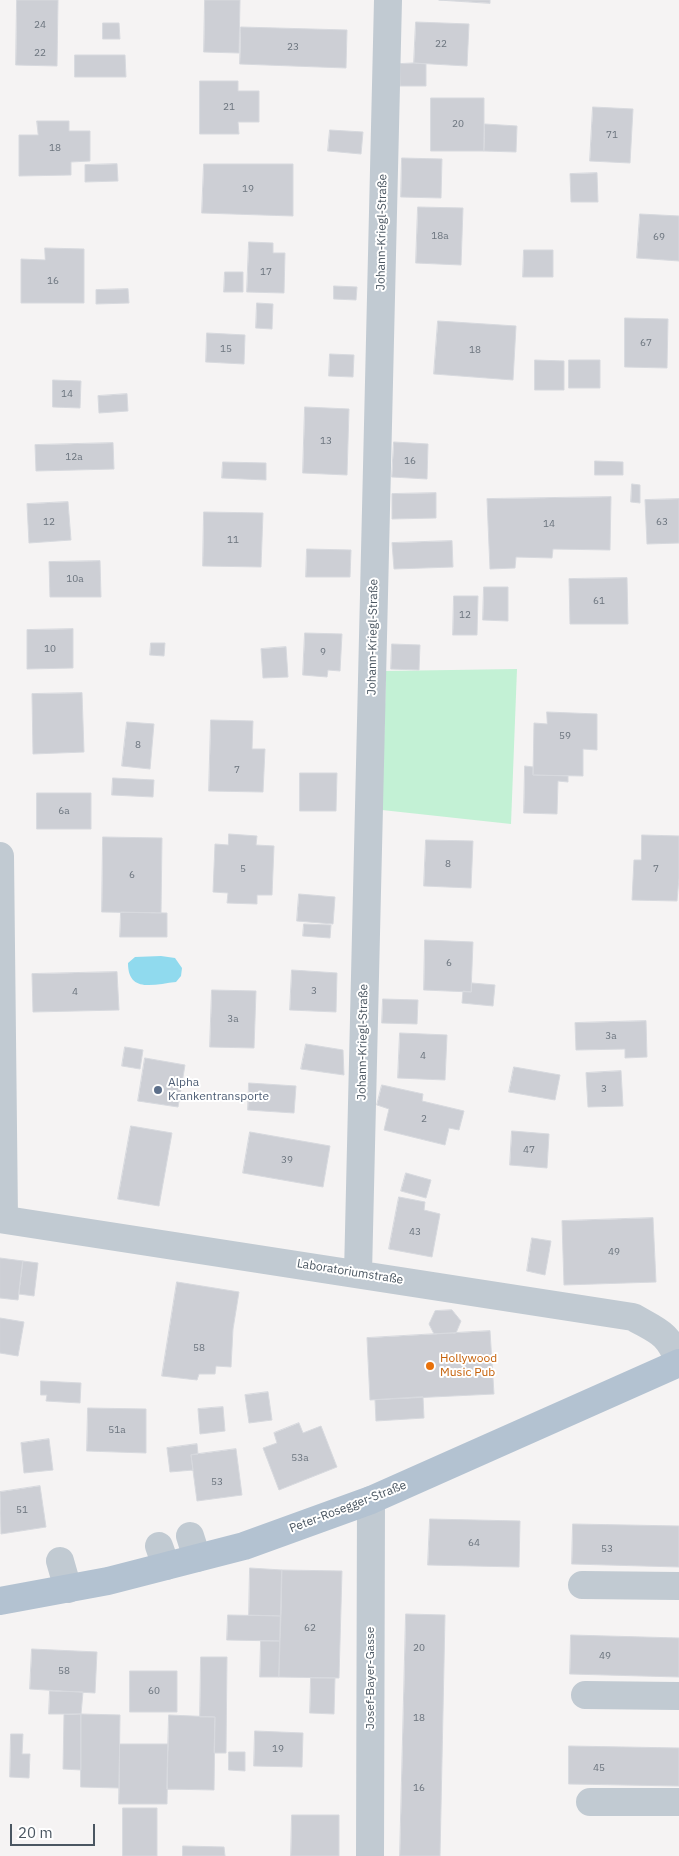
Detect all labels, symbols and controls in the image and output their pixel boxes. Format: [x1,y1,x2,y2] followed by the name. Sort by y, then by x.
[34,19,46,31] house number: 24
[435,38,447,50] house number: 22
[287,41,299,53] house number: 23
[34,47,46,59] house number: 22
[223,101,235,113] house number: 21
[452,118,464,130] house number: 20
[606,129,618,141] house number: 71
[49,142,61,154] house number: 18
[374,174,390,290] street label: Johann-Kriegl-Straße
[242,183,254,195] house number: 19
[431,230,449,242] house number: 18a
[653,231,665,243] house number: 69
[260,266,272,278] house number: 17
[47,275,59,287] house number: 16
[640,337,652,349] house number: 67
[220,343,232,355] house number: 15
[469,344,481,356] house number: 18
[61,388,73,400] house number: 14
[320,435,332,447] house number: 13
[65,451,83,463] house number: 12a
[404,455,416,467] house number: 16
[43,516,55,528] house number: 12
[656,516,668,528] house number: 63
[543,518,555,530] house number: 14
[227,534,239,546] house number: 11
[66,573,84,585] house number: 10a
[365,579,381,695] street label: Johann-Kriegl-Straße
[593,595,605,607] house number: 61
[459,609,471,621] house number: 12
[44,643,56,655] house number: 10
[320,646,326,658] house number: 9
[559,730,571,742] house number: 59
[135,739,141,751] house number: 8
[234,764,240,776] house number: 7
[58,805,70,817] house number: 6a
[445,858,451,870] house number: 8
[240,863,246,875] house number: 5
[653,863,659,875] house number: 7
[129,869,135,881] house number: 6
[446,957,452,969] house number: 6
[355,984,371,1100] street label: Johann-Kriegl-Straße
[311,985,317,997] house number: 3
[72,986,78,998] house number: 4
[227,1013,239,1025] house number: 3a
[605,1030,617,1042] house number: 3a
[420,1050,426,1062] house number: 4
[168,1076,269,1104] place label: Alpha Krankentransporte
[601,1083,607,1095] house number: 3
[152,1084,164,1096] marker: Alpha Krankentransporte
[421,1113,427,1125] house number: 2
[523,1144,535,1156] house number: 47
[281,1154,293,1166] house number: 39
[409,1226,421,1238] house number: 43
[608,1246,620,1258] house number: 49
[296,1256,404,1288] street label: Laboratoriumstraße
[193,1342,205,1354] house number: 58
[440,1352,497,1380] place label: Hollywood Music Pub
[424,1360,436,1372] marker: Hollywood Music Pub
[108,1424,126,1436] house number: 51a
[291,1452,309,1464] house number: 53a
[211,1476,223,1488] house number: 53
[287,1478,409,1536] street label: Peter-Rosegger-Straße
[16,1504,28,1516] house number: 51
[468,1537,480,1549] house number: 64
[601,1543,613,1555] house number: 53
[304,1622,316,1634] house number: 62
[364,1627,378,1729] street label: Josef-Bayer-Gasse
[413,1642,425,1654] house number: 20
[599,1650,611,1662] house number: 49
[58,1665,70,1677] house number: 58
[148,1685,160,1697] house number: 60
[413,1712,425,1724] house number: 18
[272,1743,284,1755] house number: 19
[593,1762,605,1774] house number: 45
[413,1782,425,1794] house number: 16
[12,1814,98,1846] scale bar
[18,1823,53,1842] text: 20 m

